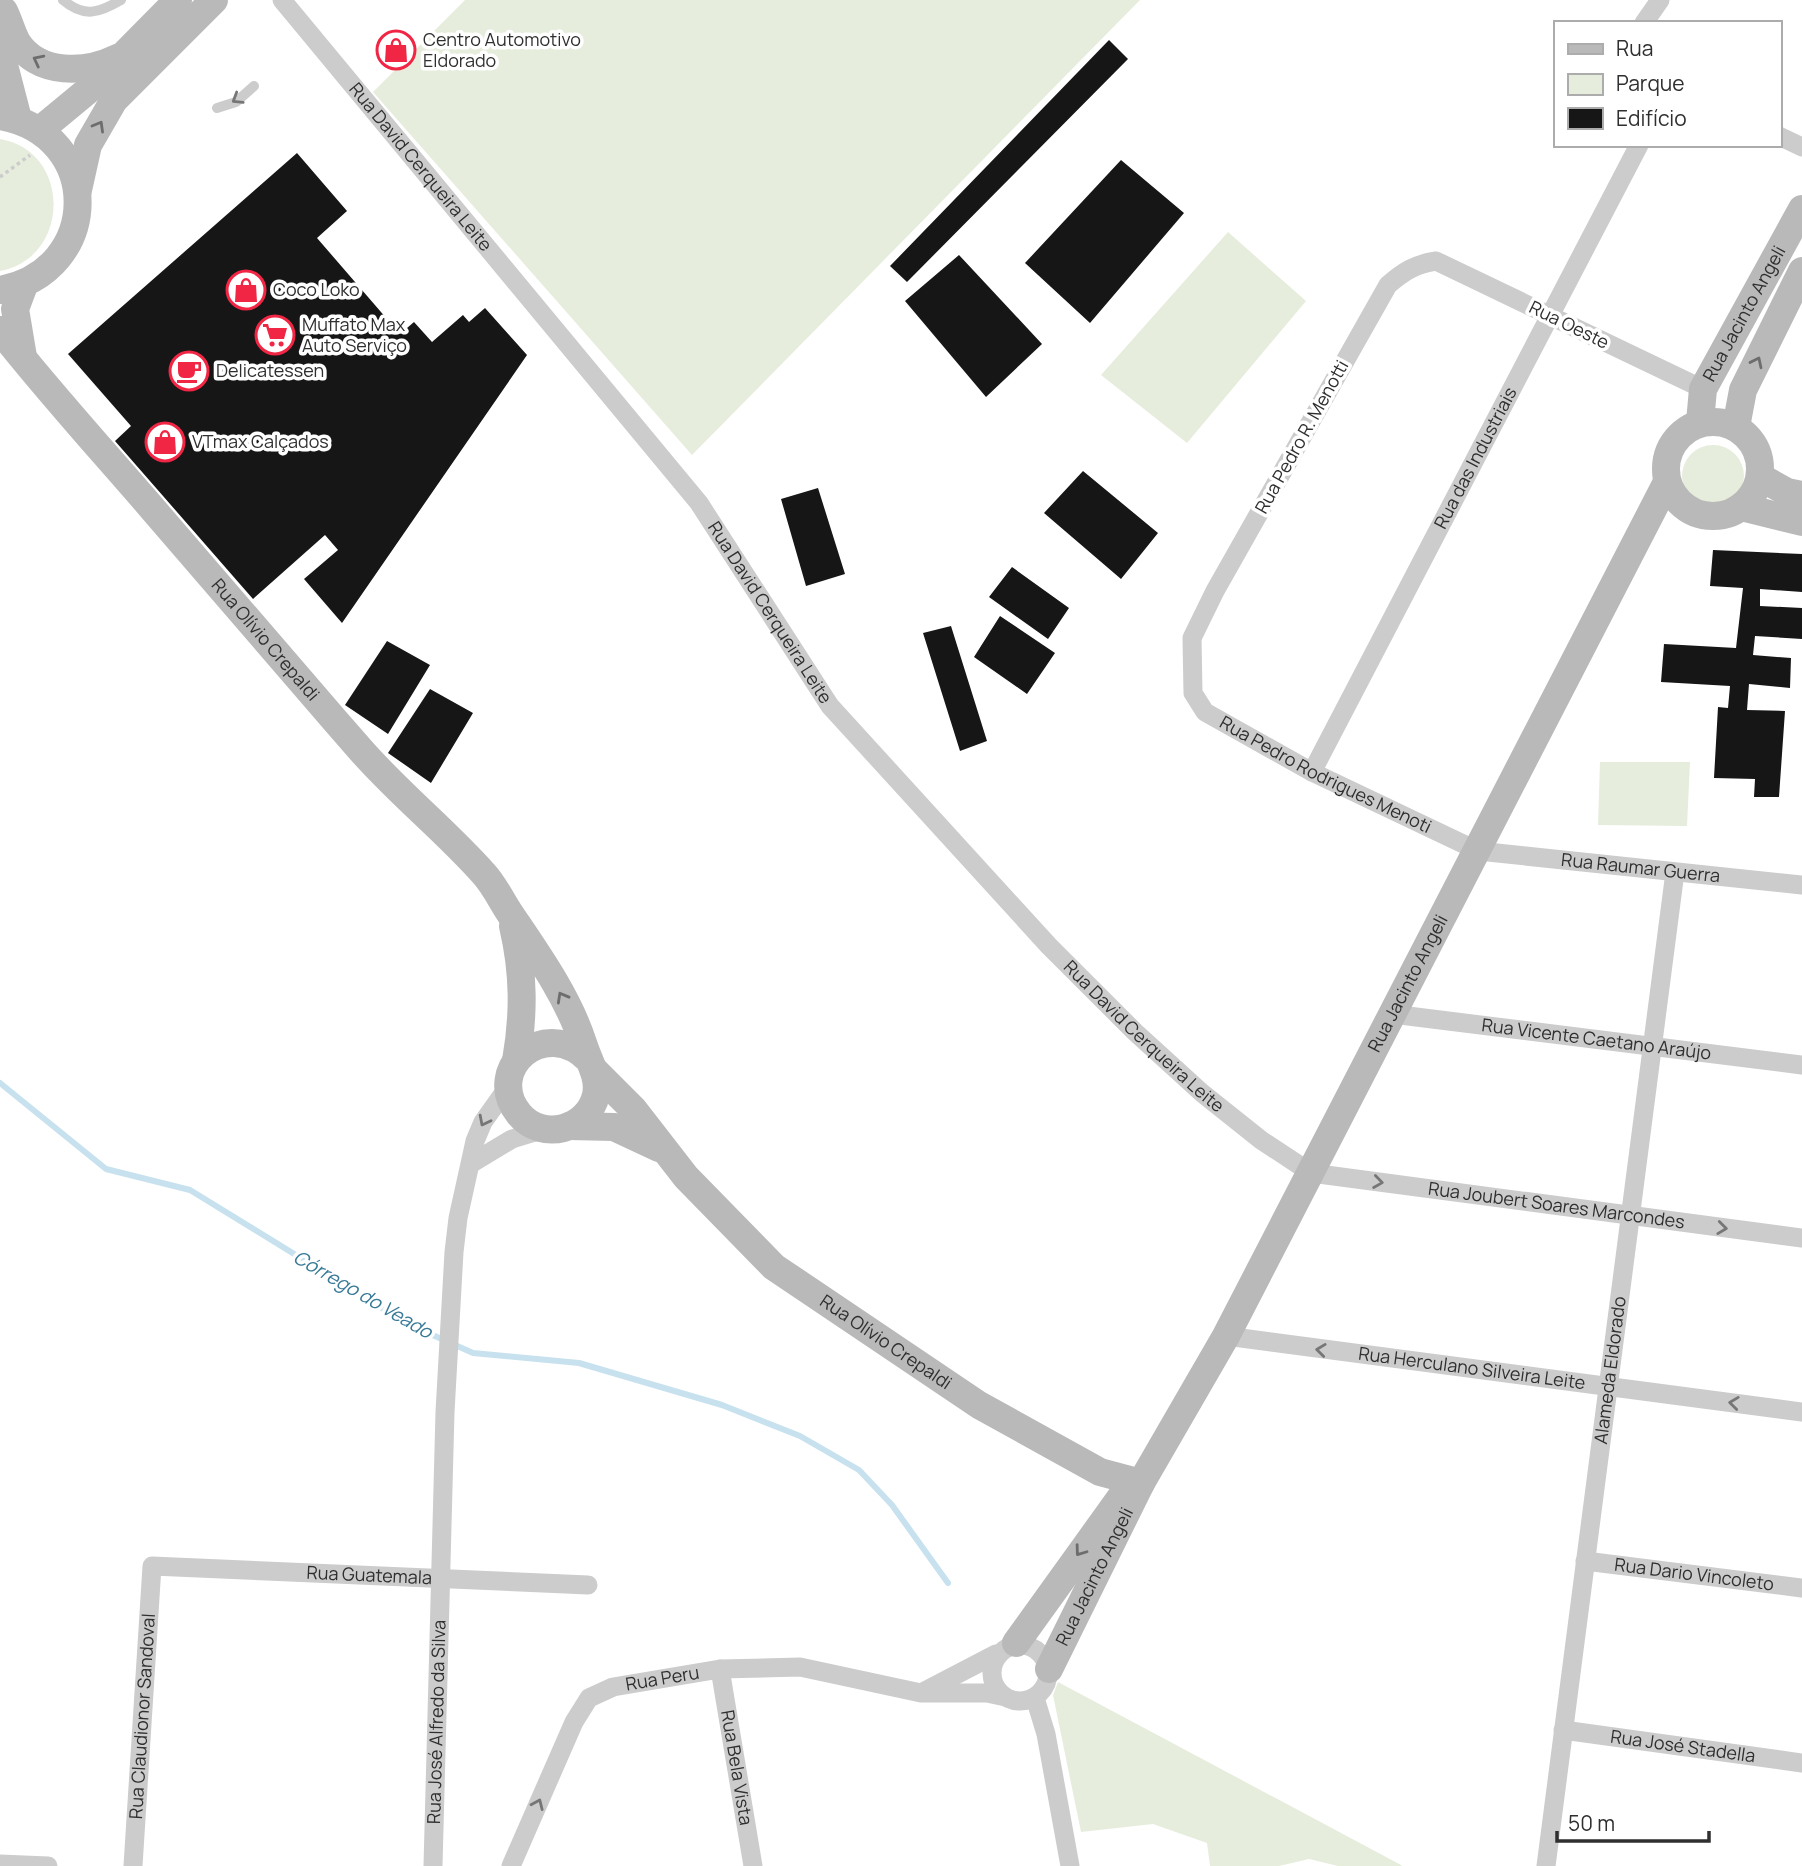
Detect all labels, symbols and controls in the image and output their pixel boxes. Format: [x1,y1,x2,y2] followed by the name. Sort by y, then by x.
[1554,21,1781,147] legend
[423,27,581,72] place label: Centro Automotivo Eldorado
[375,29,417,71] shop icon: Centro Automotivo Eldorado
[1616,34,1653,62] text: Rua
[33,54,46,68] one-way arrow
[1616,69,1685,97] text: Parque
[344,77,498,256] street label: Rua David Cerqueira Leite
[232,91,245,104] one-way arrow
[1616,104,1687,132] text: Edifício
[91,120,104,133] one-way arrow
[1696,241,1791,385] street label: Rua Jacinto Angeli
[225,269,267,311] shop icon: Coco Loko
[273,277,360,301] place label: Coco Loko
[1526,294,1613,354] street label: Rua Oeste
[302,312,407,357] place label: Muffato Max Auto Serviço
[254,314,296,356] supermarket icon: Muffato Max Auto Serviço
[168,350,210,392] cafe icon: Delicatessen
[1249,356,1353,518] street label: Rua Pedro R. Menotti
[1748,357,1762,369] one-way arrow
[216,358,324,382] place label: Delicatessen
[1428,383,1522,533] street label: Rua das Industriais
[144,421,186,463] shop icon: VTmax Calçados
[192,429,329,453] place label: VTmax Calçados
[703,517,838,708] street label: Rua David Cerqueira Leite
[207,573,325,705] street label: Rua Olívio Crepaldi
[1216,710,1436,838] street label: Rua Pedro Rodrigues Menoti
[1560,847,1721,887] street label: Rua Raumar Guerra
[1362,910,1453,1056] street label: Rua Jacinto Angeli
[1059,955,1230,1117] street label: Rua David Cerqueira Leite
[557,992,570,1004] one-way arrow
[1480,1012,1713,1065] street label: Rua Vicente Caetano Araújo
[479,1113,493,1126] one-way arrow
[1373,1174,1384,1189] one-way arrow
[1427,1176,1686,1233] street label: Rua Joubert Soares Marcondes
[1716,1221,1728,1236] one-way arrow
[289,1244,439,1345] water label: Córrego do Veado
[816,1288,957,1394] street label: Rua Olívio Crepaldi
[1588,1295,1631,1445] street label: Alameda Eldorado
[1357,1341,1587,1394] street label: Rua Herculano Silveira Leite
[1316,1342,1327,1357] one-way arrow
[1728,1396,1740,1411] one-way arrow
[1049,1503,1138,1649] street label: Rua Jacinto Angeli
[1076,1543,1088,1556] one-way arrow
[1613,1552,1776,1595] street label: Rua Dario Vincoleto
[306,1560,433,1589] street label: Rua Guatemala
[123,1613,160,1820] street label: Rua Claudionor Sandoval
[421,1620,451,1824] street label: Rua José Alfredo da Silva
[624,1660,701,1696] street label: Rua Peru
[716,1708,759,1827] street label: Rua Bela Vista
[1609,1724,1757,1767] street label: Rua José Stadella
[530,1798,544,1810] one-way arrow
[1557,1800,1709,1844] scale bar
[1568,1809,1615,1837] text: 50 m

